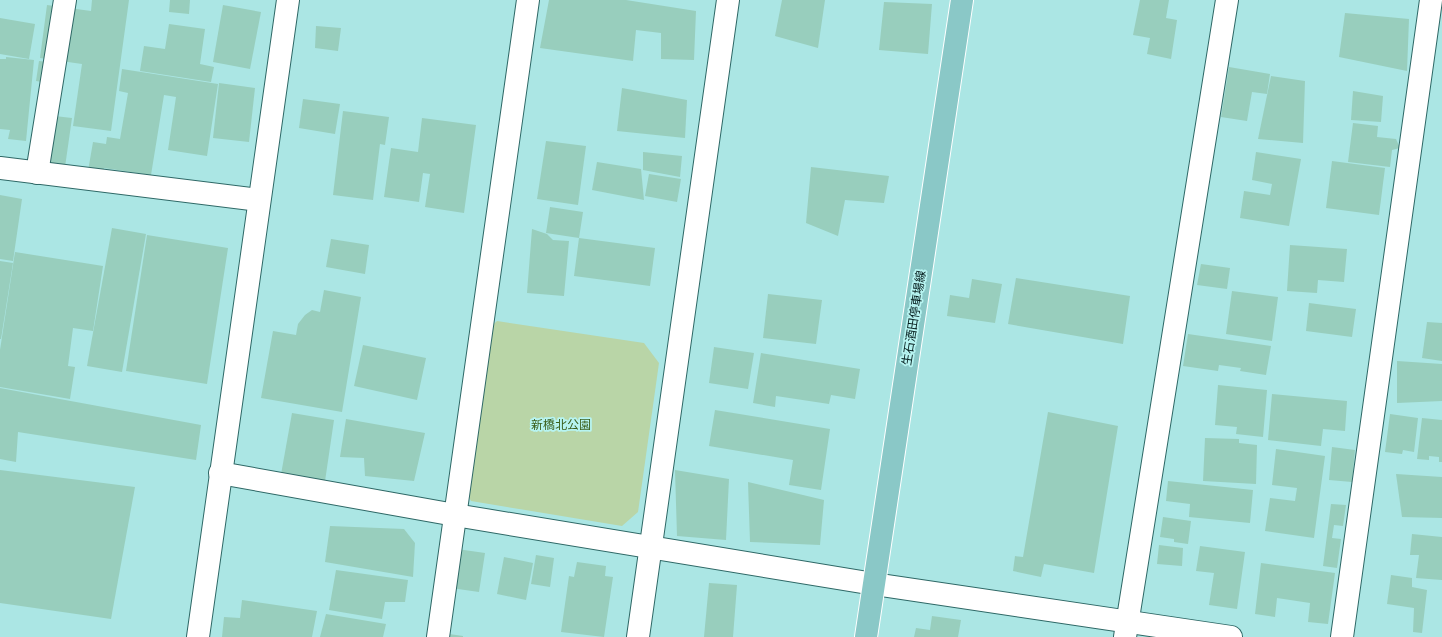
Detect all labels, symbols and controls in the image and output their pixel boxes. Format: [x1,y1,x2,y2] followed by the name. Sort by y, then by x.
[899,269,928,367] street label: 生石酒田停車場線
[531,417,591,432] park label: 新橋北公園

